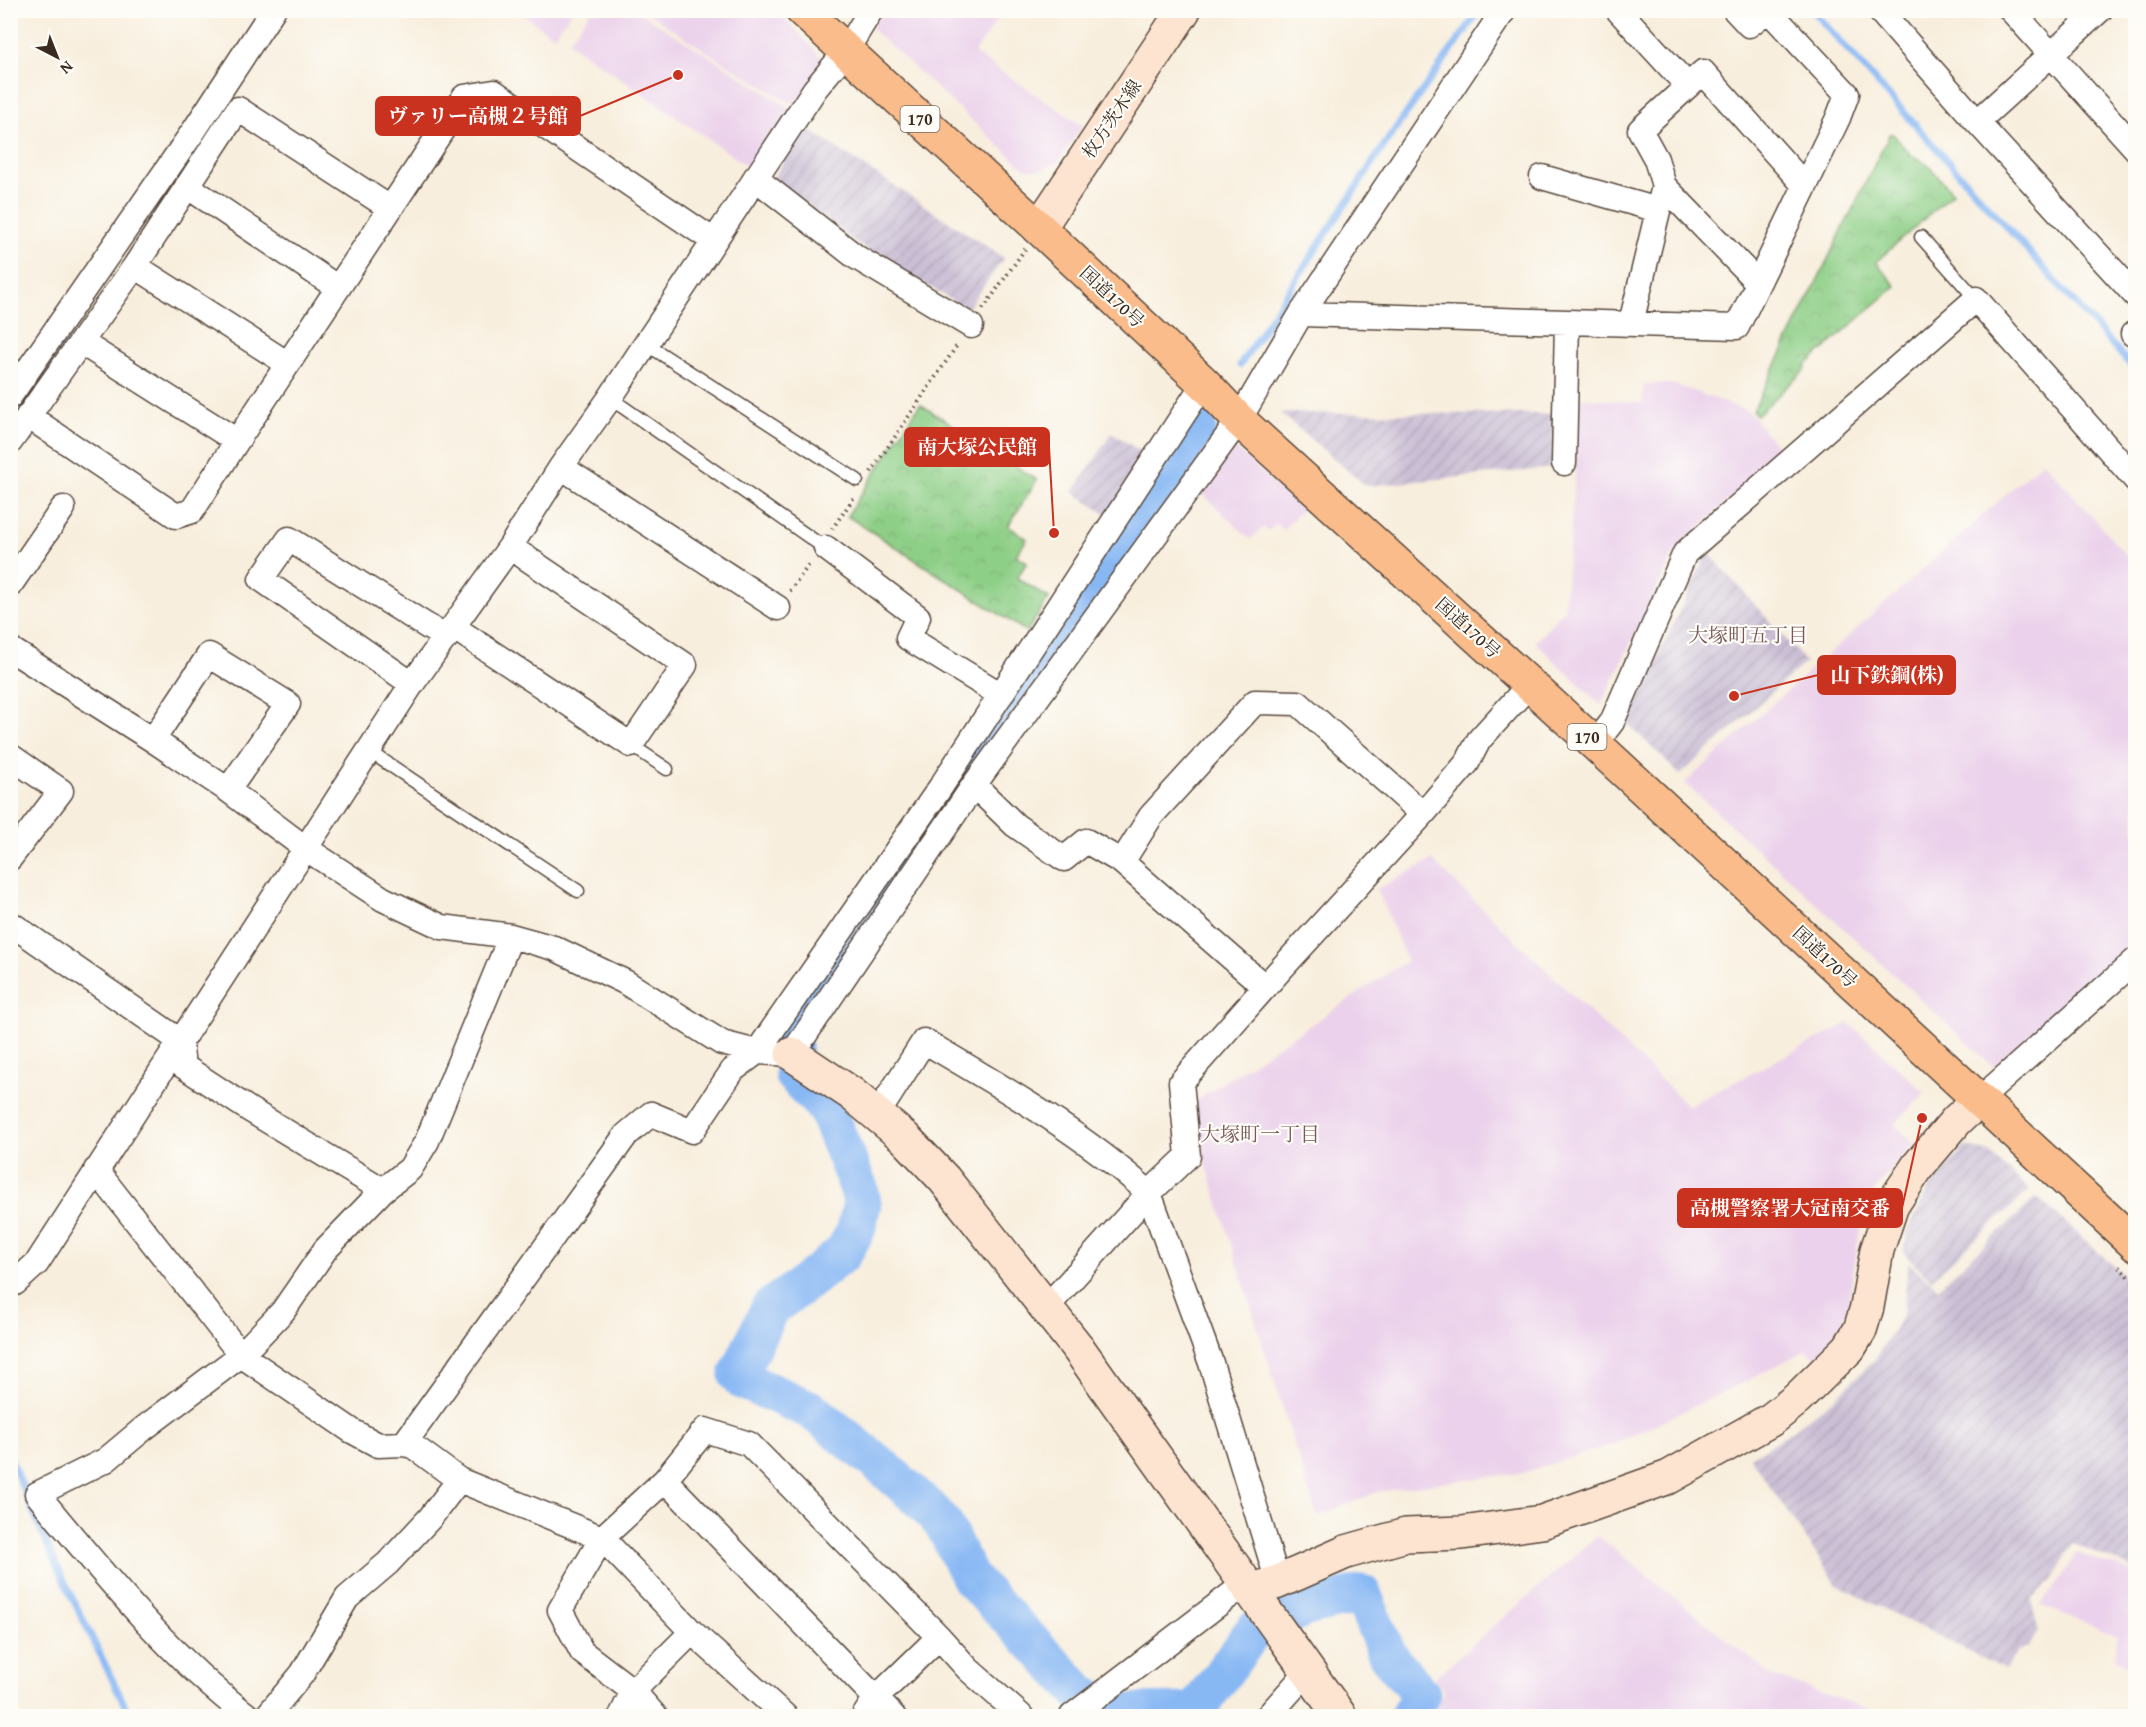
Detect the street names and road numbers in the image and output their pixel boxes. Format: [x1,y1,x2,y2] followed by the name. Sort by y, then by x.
[1075,74,1148,164] street label: 枚方茨木線
[900,106,940,132] road number: 170
[1074,259,1151,334] street label: 国道170号
[1430,591,1507,664] street label: 国道170号
[1568,724,1606,750] road number: 170
[1787,919,1864,994] street label: 国道170号

